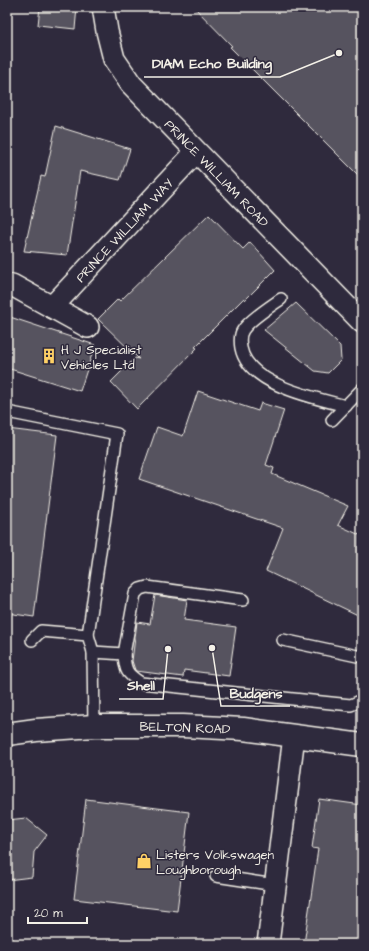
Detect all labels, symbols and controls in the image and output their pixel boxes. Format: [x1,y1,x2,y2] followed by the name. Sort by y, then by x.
[144,51,280,77] callout: DIAM Echo Building
[152,54,273,75] text: DIAM Echo Building
[160,116,273,232] street label: PRINCE WILLIAM ROAD
[72,175,178,286] street label: PRINCE WILLIAM WAY
[61,341,142,374] place label: H J Specialist Vehicles Ltd
[40,347,58,365] building icon: H J Specialist Vehicles Ltd
[119,673,163,699] callout: Shell
[126,676,156,696] text: Shell
[221,680,290,706] callout: Budgens
[229,684,283,705] text: Budgens
[139,717,231,739] street label: BELTON ROAD
[156,846,275,880] place label: Listers Volkswagen Loughborough
[135,852,153,870] shop icon: Listers Volkswagen Loughborough
[28,899,87,925] scale bar
[34,905,63,922] text: 20 m

